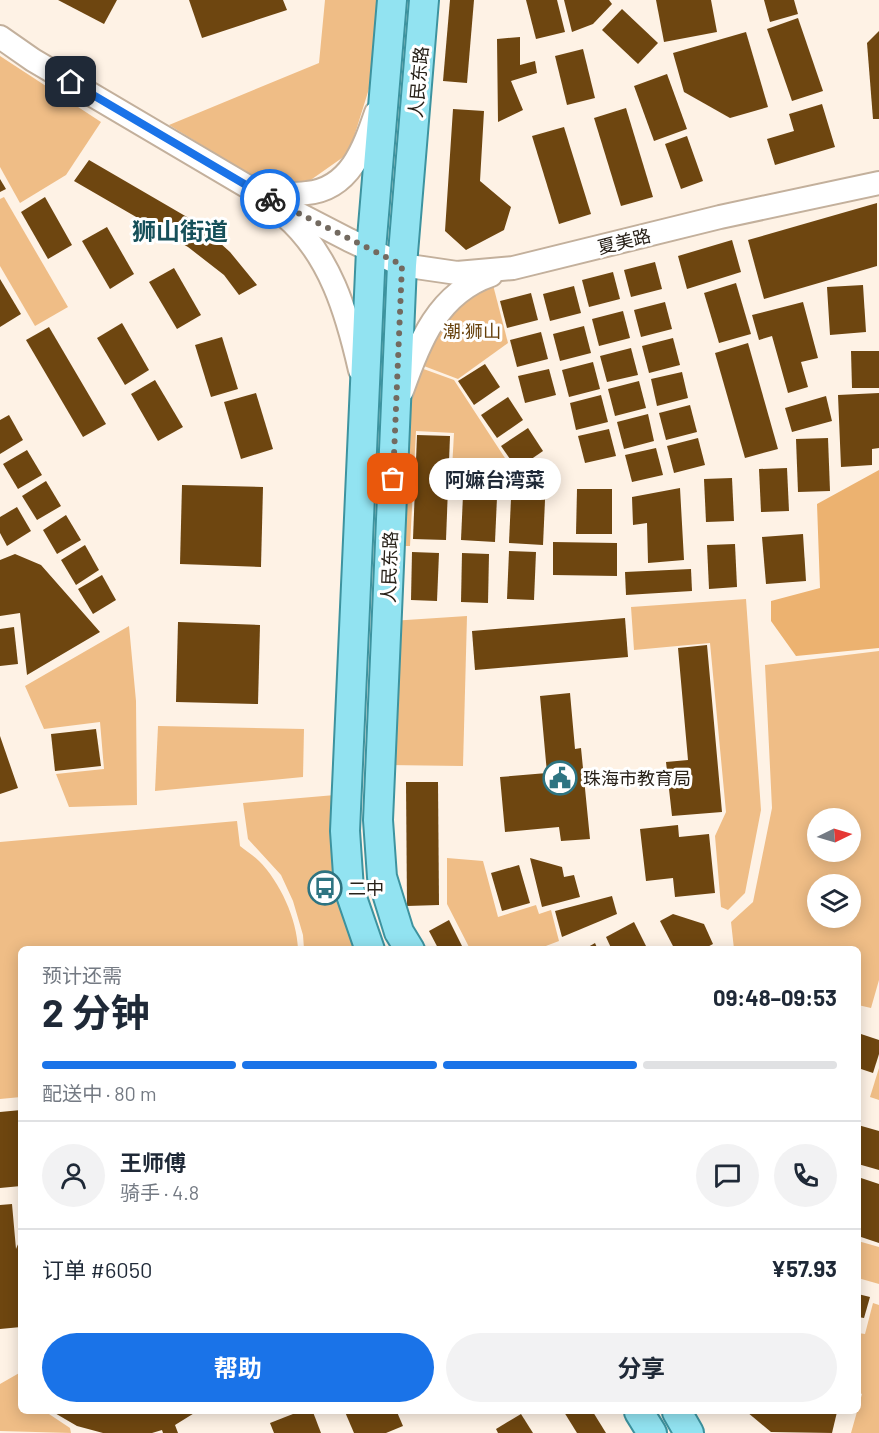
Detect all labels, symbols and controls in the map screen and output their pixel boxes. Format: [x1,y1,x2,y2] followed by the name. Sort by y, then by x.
[404,45,432,119] street label: 人民东路
[45,56,96,107] pin
[54,65,87,98] icon: home
[240,169,300,229] courier
[254,183,287,216] icon: bike
[132,216,228,245] district label: 狮山街道
[595,224,653,258] street label: 夏美路
[443,320,501,342] park label: 潮·狮山
[367,453,418,504] pin
[429,458,561,500] callout: 阿嫲台湾菜
[376,462,409,495] icon: bag
[445,467,545,491] text: 阿嫲台湾菜
[377,531,401,603] street label: 人民东路
[542,760,578,796] public building icon: 珠海市教育局
[583,767,691,789] place label: 珠海市教育局
[807,808,861,862] north arrow
[807,808,861,928] map controls
[307,870,343,906] bus stop icon: 二中
[807,874,861,928] button: layers
[348,877,384,899] place label: 二中
[42,963,122,987] text: 预计还需
[713,984,837,1010] text: 09:48–09:53
[42,988,150,1035] text: 2 分钟
[42,1081,156,1105] text: 配送中 · 80 m
[42,1144,105,1207] button: person
[696,1144,759,1207] button: chat
[774,1144,837,1207] button: phone
[120,1149,186,1175] text: 王师傅
[120,1180,199,1204] text: 骑手 · 4.8
[771,1255,837,1281] text: ¥57.93
[42,1256,152,1282] text: 订单 #6050
[42,1333,434,1402] button: 帮助
[446,1333,837,1402] button: 分享

